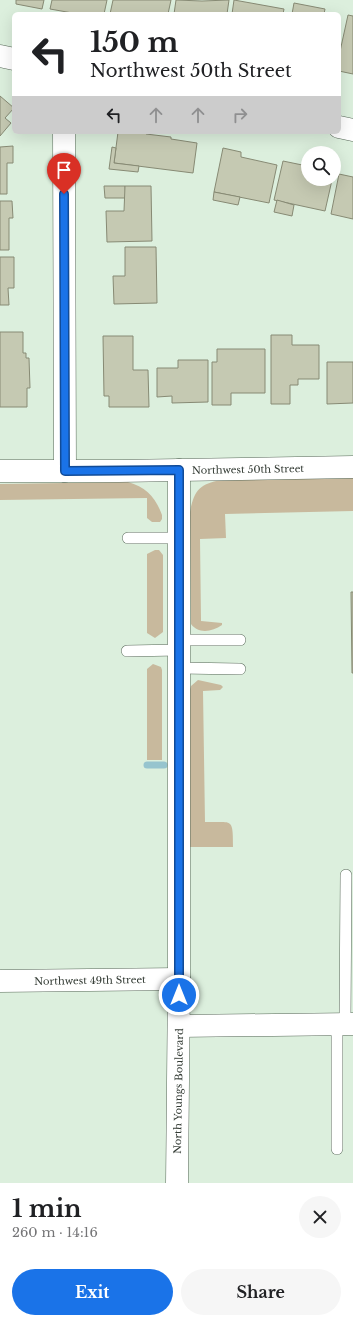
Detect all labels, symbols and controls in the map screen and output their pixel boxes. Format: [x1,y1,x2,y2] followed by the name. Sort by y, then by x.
[90,25,178,60] text: 150 m
[24,28,76,80] icon: left
[90,60,292,82] text: Northwest 50th Street
[103,104,125,126] icon: left
[145,104,167,126] icon: ahead
[187,104,209,126] icon: ahead
[229,104,251,126] icon: right
[301,146,341,186] map controls
[301,146,341,186] button: search
[47,153,81,194] pin
[53,159,75,181] icon: arrive
[192,462,304,477] street label: Northwest 50th Street
[34,973,146,988] street label: Northwest 49th Street
[158,974,200,1016] position arrow
[171,1028,186,1154] street label: North Youngs Boulevard
[12,1194,82,1223] text: 1 min
[299,1196,341,1238] button: close
[12,1224,98,1241] text: 260 m · 14:16
[12,1269,173,1315] button: Exit
[181,1269,341,1315] button: Share

